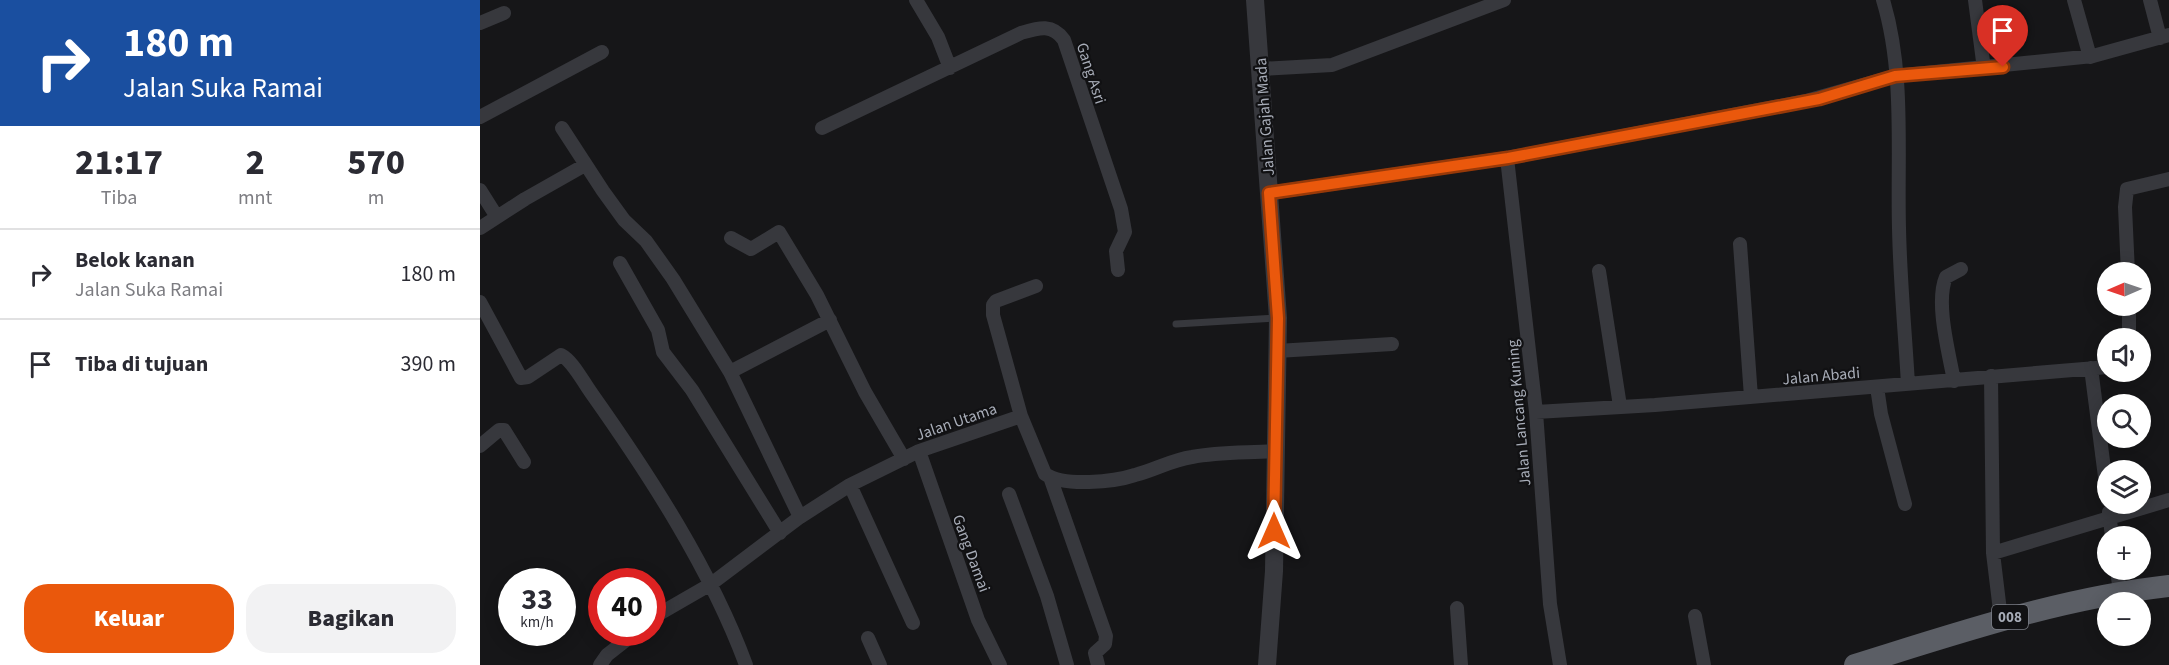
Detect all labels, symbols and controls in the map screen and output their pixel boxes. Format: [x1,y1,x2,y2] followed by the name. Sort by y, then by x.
[1977,5,2028,67] pin
[123,13,234,73] text: 180 m
[1986,14,2019,47] icon: arrive
[24,24,102,102] icon: right
[1071,40,1111,107] street label: Gang Asri
[1250,57,1280,177] street label: Jalan Gajah Mada
[123,69,323,108] text: Jalan Suka Ramai
[75,137,163,188] text: 21:17
[246,137,265,188] text: 2
[347,137,405,188] text: 570
[101,184,137,212] text: Tiba
[238,184,272,212] text: mnt
[368,184,384,212] text: m
[75,244,195,276] text: Belok kanan
[24,258,57,291] icon: right
[401,258,456,290] text: 180 m
[2097,262,2151,316] north arrow
[2097,262,2151,646] map controls
[75,276,223,304] text: Jalan Suka Ramai
[2097,328,2151,382] button: sound
[1502,339,1536,487] street label: Jalan Lancang Kuning
[24,348,57,381] icon: arrive
[75,348,208,380] text: Tiba di tujuan
[401,348,456,380] text: 390 m
[1781,362,1861,390] street label: Jalan Abadi
[2097,394,2151,448] button: search
[913,398,1000,446] street label: Jalan Utama
[2097,460,2151,514] button: layers
[1242,499,1306,563] position arrow
[947,511,995,595] street label: Gang Damai
[2097,526,2151,580] button: +
[588,568,666,646] speed limit sign: 40
[521,578,553,621] text: 33
[24,584,234,653] button: Keluar
[246,584,456,653] button: Bagikan
[2097,592,2151,646] button: −
[1992,605,2028,629] road number: 008
[520,612,554,633] text: km/h

